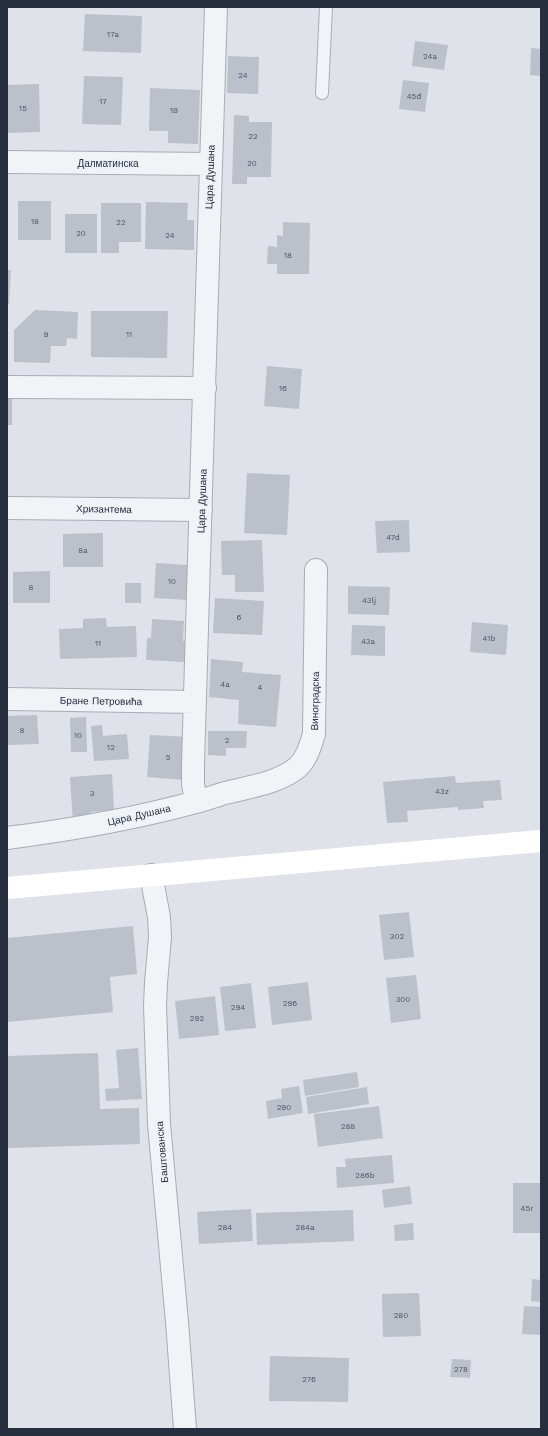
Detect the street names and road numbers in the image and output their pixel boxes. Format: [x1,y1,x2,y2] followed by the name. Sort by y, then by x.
[203,144,217,209] street label: Цара Душана
[77,158,139,169] street label: Далматинска
[195,468,209,533] street label: Цара Душана
[76,503,133,515] street label: Хризантема
[309,671,321,731] street label: Виноградска
[60,695,143,707] street label: Бране Петровића
[106,802,172,828] street label: Цара Душана
[154,1120,170,1183] street label: Баштованска

